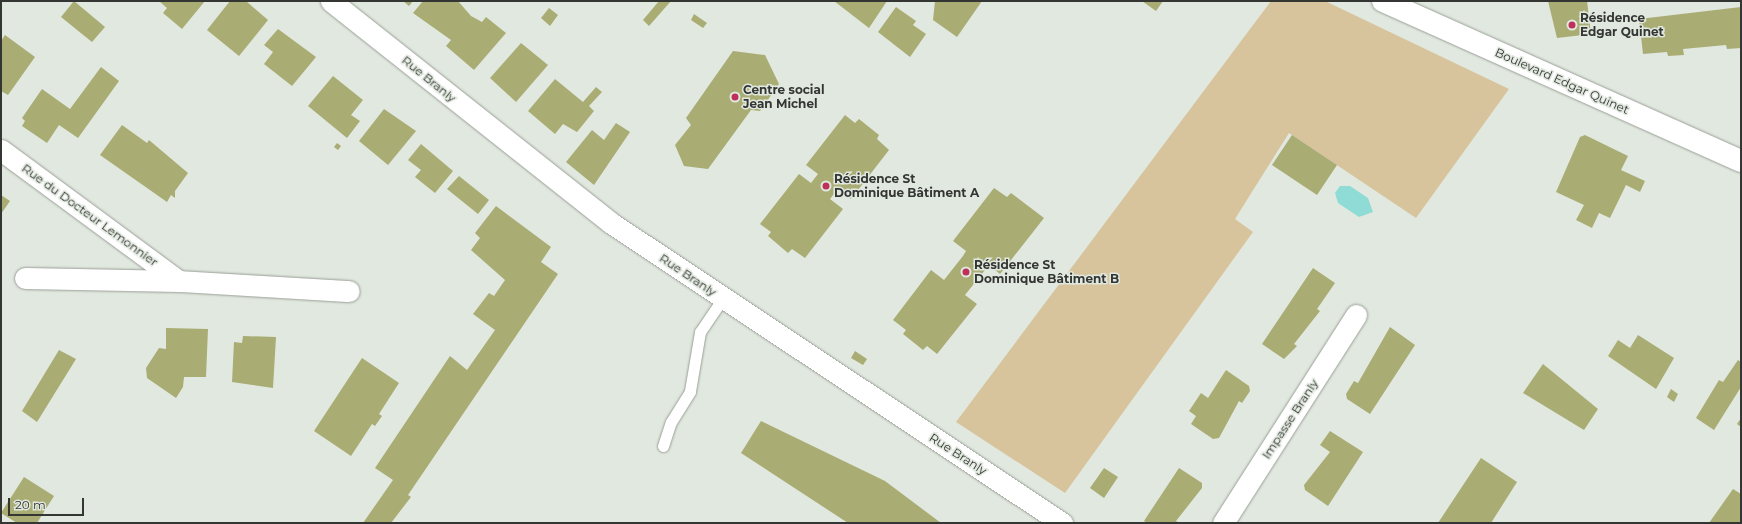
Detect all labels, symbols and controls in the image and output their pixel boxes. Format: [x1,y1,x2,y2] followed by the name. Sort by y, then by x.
[1580,11,1664,39] place label: Résidence Edgar Quinet
[1567,20,1577,30] marker: Résidence Edgar Quinet
[1493,45,1631,117] street label: Boulevard Edgar Quinet
[399,53,459,105] street label: Rue Branly
[743,83,824,111] place label: Centre social Jean Michel
[730,92,740,102] marker: Centre social Jean Michel
[19,161,161,269] street label: Rue du Docteur Lemonnier
[834,172,979,200] place label: Résidence St Dominique Bâtiment A
[821,181,831,191] marker: Résidence St Dominique Bâtiment A
[657,251,719,299] street label: Rue Branly
[974,258,1119,286] place label: Résidence St Dominique Bâtiment B
[961,267,971,277] marker: Résidence St Dominique Bâtiment B
[1259,377,1321,461] street label: Impasse Branly
[927,430,989,478] street label: Rue Branly
[10,490,86,516] scale bar
[15,497,46,512] text: 20 m

